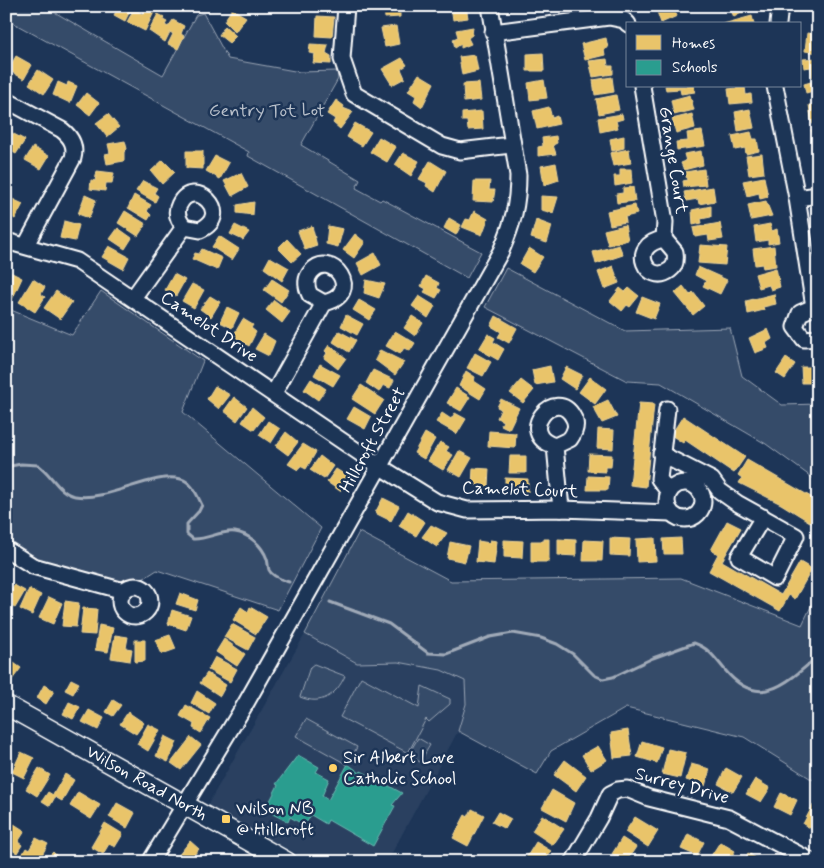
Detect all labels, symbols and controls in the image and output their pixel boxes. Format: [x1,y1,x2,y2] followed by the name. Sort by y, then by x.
[626,22,802,88] legend
[672,34,715,54] text: Homes
[672,58,718,78] text: Schools
[209,99,325,123] park label: Gentry Tot Lot
[653,104,693,216] street label: Grange Court
[156,286,262,368] street label: Camelot Drive
[334,383,412,497] street label: Hillcroft Street
[462,476,579,504] street label: Camelot Court
[82,740,212,827] street label: Wilson Road North
[343,746,456,791] place label: Sir Albert Love Catholic School
[327,762,339,774] marker: Sir Albert Love Catholic School
[632,762,732,810] street label: Surrey Drive
[236,797,314,842] place label: Wilson NB @ Hillcroft
[220,813,232,825] marker: Wilson NB @ Hillcroft

